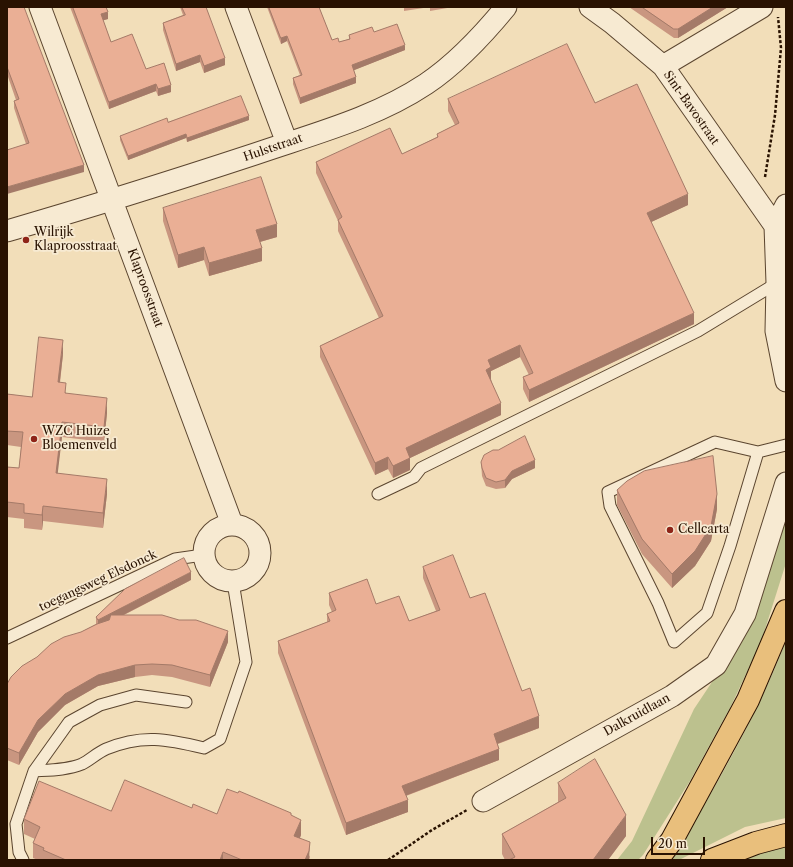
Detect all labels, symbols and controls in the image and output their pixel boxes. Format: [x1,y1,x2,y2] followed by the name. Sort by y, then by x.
[660,68,722,148] street label: Sint-Bavostraat
[241,131,305,165] street label: Hulststraat
[34,226,117,254] place label: Wilrijk Klaproosstraat
[21,235,31,245] marker: Wilrijk Klaproosstraat
[124,247,166,329] street label: Klaproosstraat
[42,425,117,453] place label: WZC Huize Bloemenveld
[29,434,39,444] marker: WZC Huize Bloemenveld
[678,523,729,537] place label: Cellcarta
[665,525,675,535] marker: Cellcarta
[37,547,159,615] street label: toegangsweg Elsdonck
[601,691,673,739] street label: Dalkruidlaan
[653,829,707,855] scale bar
[658,836,687,851] text: 20 m

